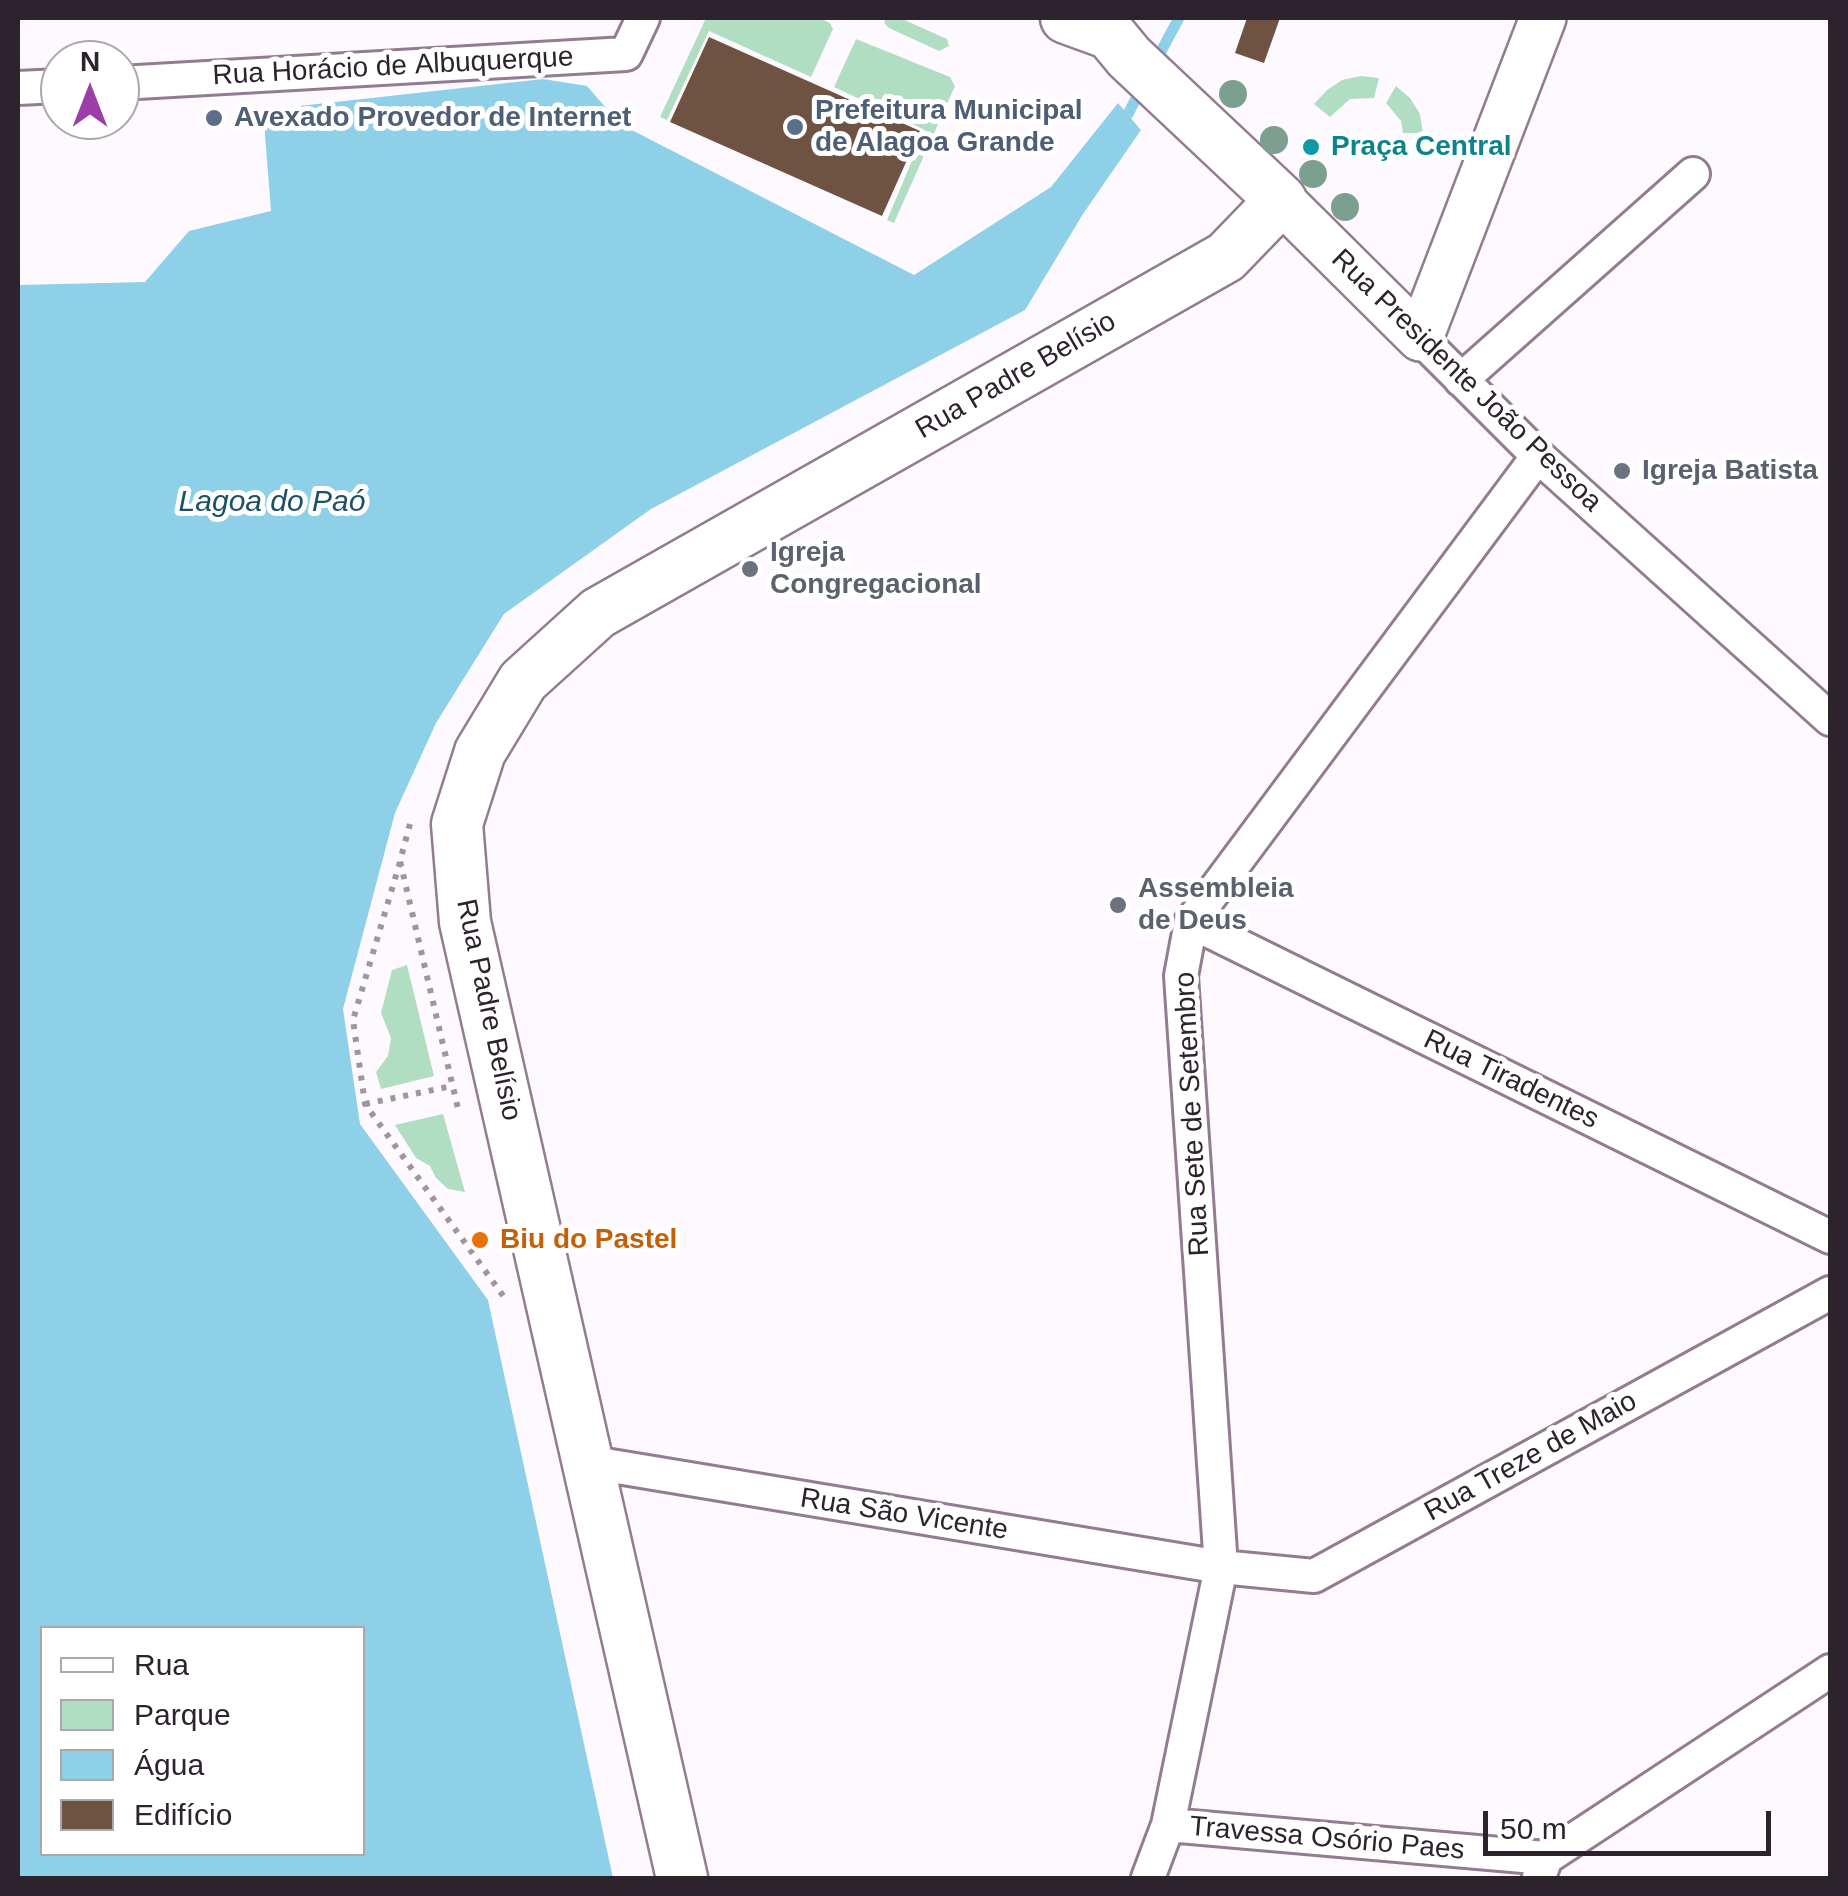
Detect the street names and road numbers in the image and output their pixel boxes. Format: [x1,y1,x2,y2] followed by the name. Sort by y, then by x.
[212,41,574,93] street label: Rua Horácio de Albuquerque
[1324,243,1608,519] street label: Rua Presidente João Pessoa
[910,305,1122,447] street label: Rua Padre Belísio
[448,896,528,1124] street label: Rua Padre Belísio
[1169,971,1217,1257] street label: Rua Sete de Setembro
[1418,1023,1604,1137] street label: Rua Tiradentes
[1419,1385,1643,1529] street label: Rua Treze de Maio
[798,1482,1010,1548] street label: Rua São Vicente
[1188,1810,1466,1868] street label: Travessa Osório Paes

